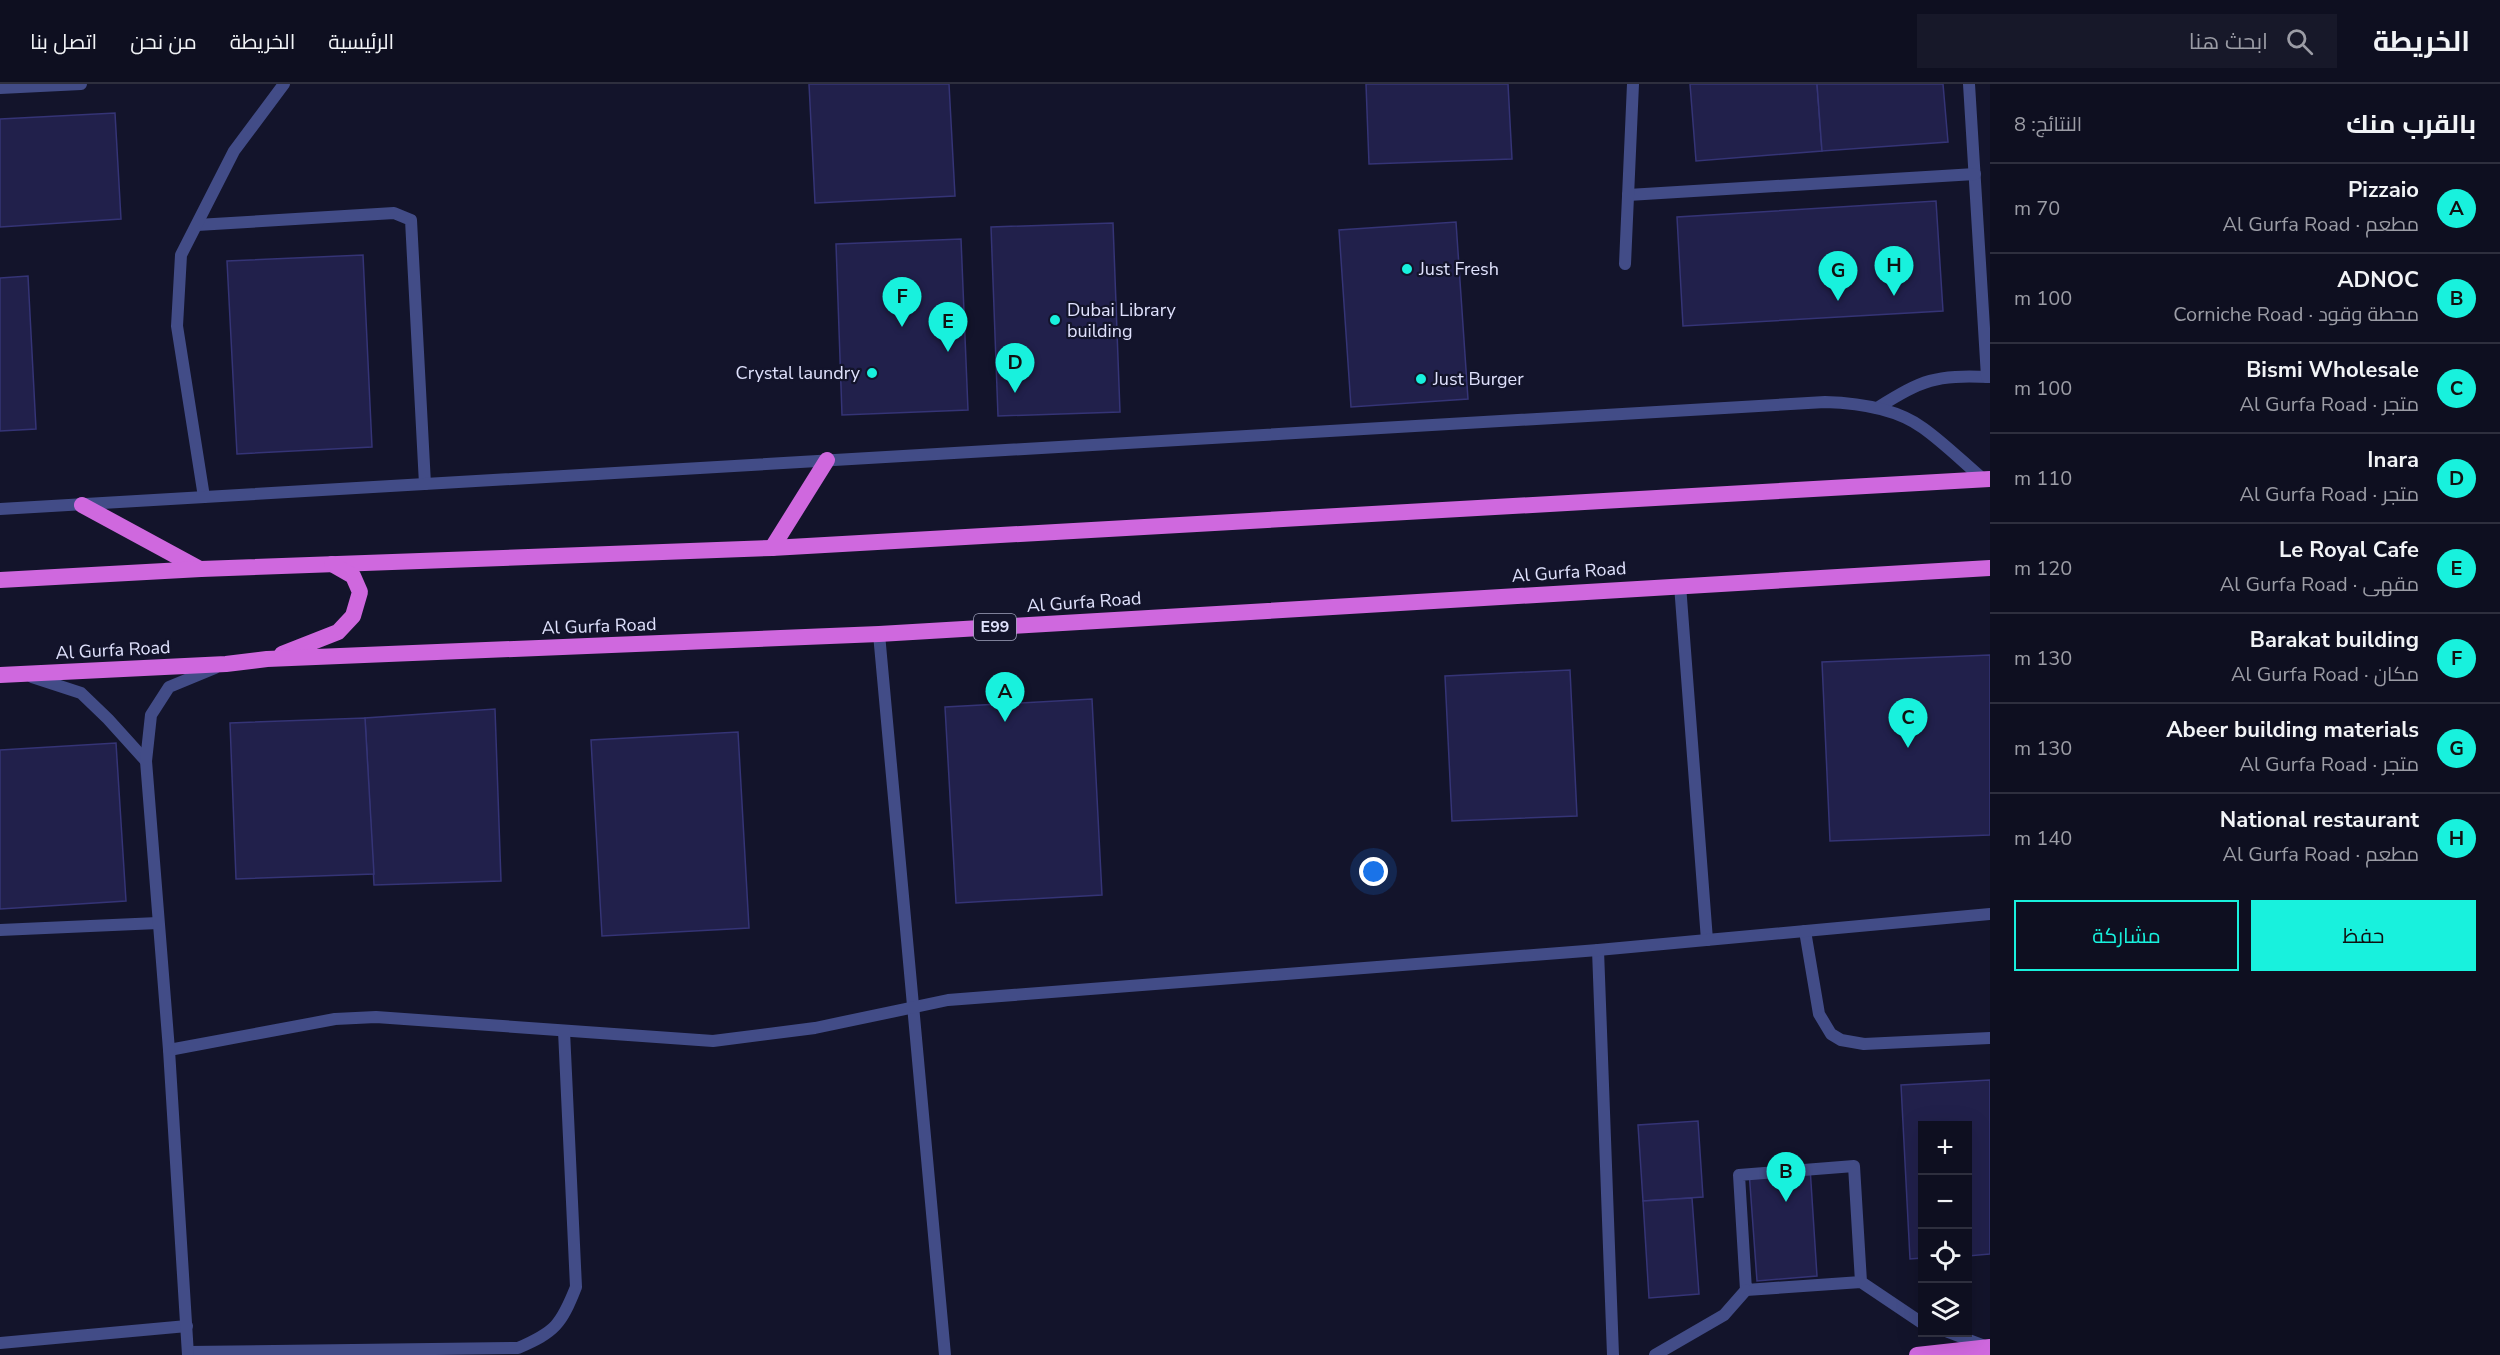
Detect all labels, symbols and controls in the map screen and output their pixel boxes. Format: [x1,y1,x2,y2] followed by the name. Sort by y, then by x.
[1917,14,2337,68] search box
[2373,23,2470,61] text: الخريطة
[2283,25,2316,58] icon: search
[2189,27,2268,57] text: ابحث هنا
[30,28,97,56] text: اتصل بنا
[130,28,197,56] text: من نحن
[230,28,295,56] text: الخريطة
[328,28,394,56] text: الرئيسية
[2346,107,2476,142] text: بالقرب منك
[2014,111,2082,138] text: النتائج: 8
[2348,175,2419,205] text: Pizzaio
[2014,195,2060,222] text: 70 m
[2449,195,2464,222] text: A
[2223,211,2419,238] text: مطعم · Al Gurfa Road
[1874,246,1914,296] pin: H
[1818,252,1858,301] pin: G
[1418,257,1499,281] place label: Just Fresh
[1400,262,1414,276] marker: Just Fresh
[2337,265,2419,295] text: ADNOC
[882,278,922,327] pin: F
[2014,285,2072,312] text: 100 m
[2450,285,2463,312] text: B
[1067,298,1177,343] place label: Dubai Library building
[2173,301,2419,328] text: محطة وقود · Corniche Road
[928,302,968,352] pin: E
[1048,313,1062,327] marker: Dubai Library building
[996,344,1034,393] pin: D
[2246,355,2419,385] text: Bismi Wholesale
[736,361,861,385] place label: Crystal laundry
[865,366,879,380] marker: Crystal laundry
[1432,367,1524,391] place label: Just Burger
[1414,372,1428,386] marker: Just Burger
[2014,375,2072,402] text: 100 m
[2450,375,2463,402] text: C
[2239,391,2419,418] text: متجر · Al Gurfa Road
[2367,445,2419,475] text: Inara
[2014,465,2072,492] text: 110 m
[2449,465,2464,492] text: D
[2239,481,2419,508] text: متجر · Al Gurfa Road
[2279,535,2419,565] text: Le Royal Cafe
[2014,555,2072,582] text: 120 m
[2451,555,2462,582] text: E
[1511,556,1627,588] street label: Al Gurfa Road
[2220,571,2419,598] text: مقهى · Al Gurfa Road
[1026,586,1142,618] street label: Al Gurfa Road
[541,612,657,640] street label: Al Gurfa Road
[974,614,1016,640] road number: E99
[2250,625,2419,655] text: Barakat building
[55,635,171,665] street label: Al Gurfa Road
[2014,645,2072,672] text: 130 m
[2451,645,2462,672] text: F
[2231,661,2419,688] text: مكان · Al Gurfa Road
[986,672,1024,722] pin: A
[1888,698,1928,748] pin: C
[2166,715,2419,745] text: Abeer building materials
[2014,735,2072,762] text: 130 m
[2449,735,2464,762] text: G
[2239,751,2419,778] text: متجر · Al Gurfa Road
[2220,805,2419,835] text: National restaurant
[2014,825,2072,852] text: 140 m
[2449,825,2464,852] text: H
[2223,841,2419,868] text: مطعم · Al Gurfa Road
[1359,857,1388,886] your location
[2014,900,2239,971] button: مشاركة
[2251,900,2476,971] button: حفظ
[1918,1121,1972,1337] map controls
[1918,1121,1972,1175] button: +
[1766,1152,1806,1202] pin: B
[1918,1175,1972,1229] button: −
[1918,1229,1972,1283] button: locate
[1918,1283,1972,1337] button: layers

